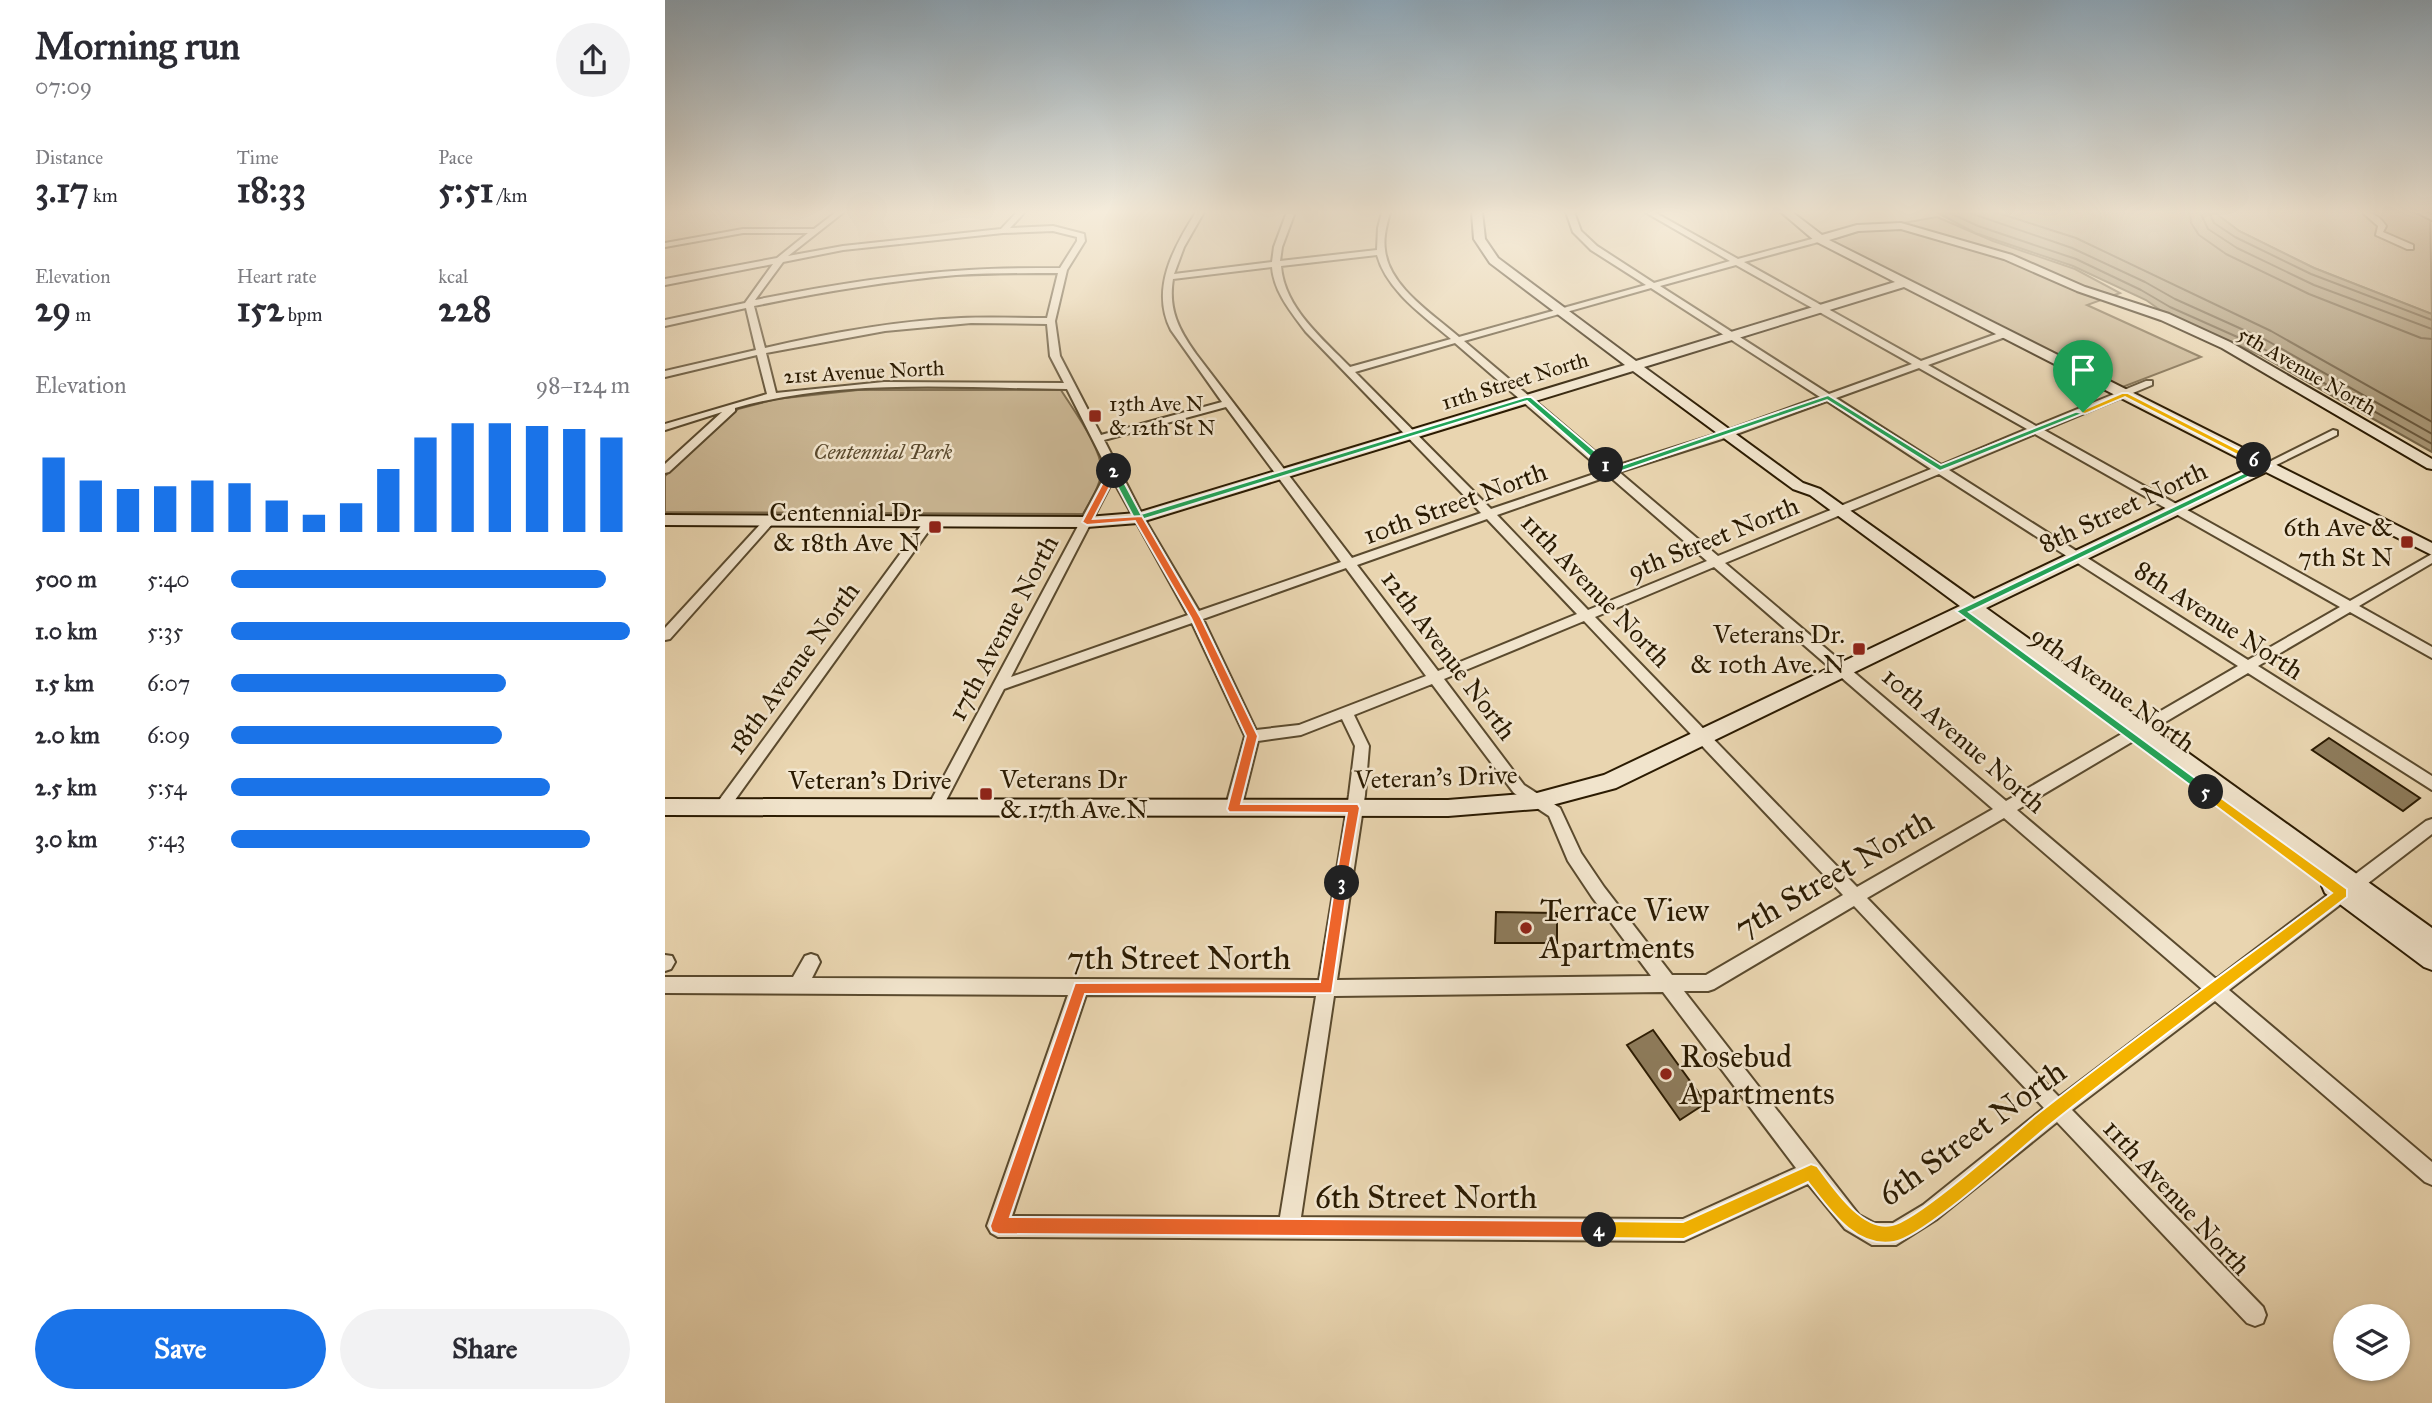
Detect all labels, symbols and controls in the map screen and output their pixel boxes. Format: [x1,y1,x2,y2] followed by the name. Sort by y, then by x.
[35,23,240,69] text: Morning run
[556,23,630,97] button: share
[35,72,92,100] text: 07:09
[35,146,103,169] text: Distance
[237,146,279,169] text: Time
[438,146,473,169] text: Pace
[35,169,89,212] text: 3.17
[237,169,306,212] text: 18:33
[438,169,494,212] text: 5:51
[89,184,118,207] text: km
[494,184,528,207] text: /km
[35,265,110,288] text: Elevation
[237,265,317,288] text: Heart rate
[438,265,468,288] text: kcal
[35,288,71,331] text: 29
[237,288,284,331] text: 152
[438,288,491,331] text: 228
[71,303,91,326] text: m
[284,303,322,326] text: bpm
[2233,321,2381,421] street label: 5th Avenue North
[2053,340,2113,412] pin
[1439,346,1592,416] street label: 11th Street North
[2064,351,2102,389] icon: arrive
[783,355,945,389] street label: 21st Avenue North
[35,371,126,399] text: Elevation
[536,371,630,399] text: 98–124 m
[1109,391,1216,441] place label: 13th Ave N & 12th St N
[1087,408,1103,424] marker: 13th Ave N & 12th St N
[814,439,953,465] park label: Centennial Park
[2237,442,2271,477] pin: 6
[1588,448,1623,482] pin: 1
[2249,448,2258,471] text: 6
[1602,453,1609,476] text: 1
[1097,454,1131,489] pin: 2
[2034,454,2212,560] street label: 8th Street North
[1359,455,1552,551] street label: 10th Street North
[1109,459,1118,482] text: 2
[1623,489,1804,587] street label: 9th Street North
[769,496,921,558] place label: Centennial Dr & 18th Ave N
[1514,506,1678,674] street label: 11th Avenue North
[2283,511,2393,573] place label: 6th Ave & 7th St N
[927,519,943,535] marker: Centennial Dr & 18th Ave N
[941,529,1066,726] street label: 17th Avenue North
[2399,534,2415,550] marker: 6th Ave & 7th St N
[2129,553,2310,687] street label: 8th Avenue North
[1375,564,1524,747] street label: 12th Avenue North
[35,565,97,593] text: 500 m
[147,565,190,593] text: 5:40
[720,575,867,760] street label: 18th Avenue North
[35,617,97,645] text: 1.0 km
[147,617,183,645] text: 5:35
[1690,618,1845,680] place label: Veterans Dr. & 10th Ave. N
[2025,619,2202,760] street label: 9th Avenue North
[1851,641,1867,657] marker: Veterans Dr. & 10th Ave. N
[1876,660,2053,820] street label: 10th Avenue North
[35,669,94,697] text: 1.5 km
[147,669,190,697] text: 6:07
[35,721,100,749] text: 2.0 km
[147,721,190,749] text: 6:09
[1353,758,1518,796] street label: Veteran's Drive
[999,763,1148,825] place label: Veterans Dr & 17th Ave N
[787,764,952,796] street label: Veteran's Drive
[35,773,97,801] text: 2.5 km
[147,773,186,801] text: 5:54
[2189,774,2223,810] pin: 5
[2201,780,2210,803] text: 5
[978,786,994,802] marker: Veterans Dr & 17th Ave N
[1728,801,1941,947] street label: 7th Street North
[35,825,97,853] text: 3.0 km
[147,825,186,853] text: 5:43
[1325,866,1359,900] pin: 3
[1338,871,1345,894] text: 3
[1538,891,1710,967] place label: Terrace View Apartments
[1518,920,1534,936] marker: Terrace View Apartments
[1067,939,1291,978] street label: 7th Street North
[1678,1037,1835,1113] place label: Rosebud Apartments
[1870,1052,2074,1214] street label: 6th Street North
[1658,1066,1674,1082] marker: Rosebud Apartments
[2097,1112,2258,1282] street label: 11th Avenue North
[1315,1178,1538,1217] street label: 6th Street North
[1581,1212,1616,1248] pin: 4
[1593,1218,1604,1241] text: 4
[2333,1304,2410,1381] map controls
[2333,1304,2410,1381] button: layers
[35,1309,326,1389] button: Save
[340,1309,630,1389] button: Share

